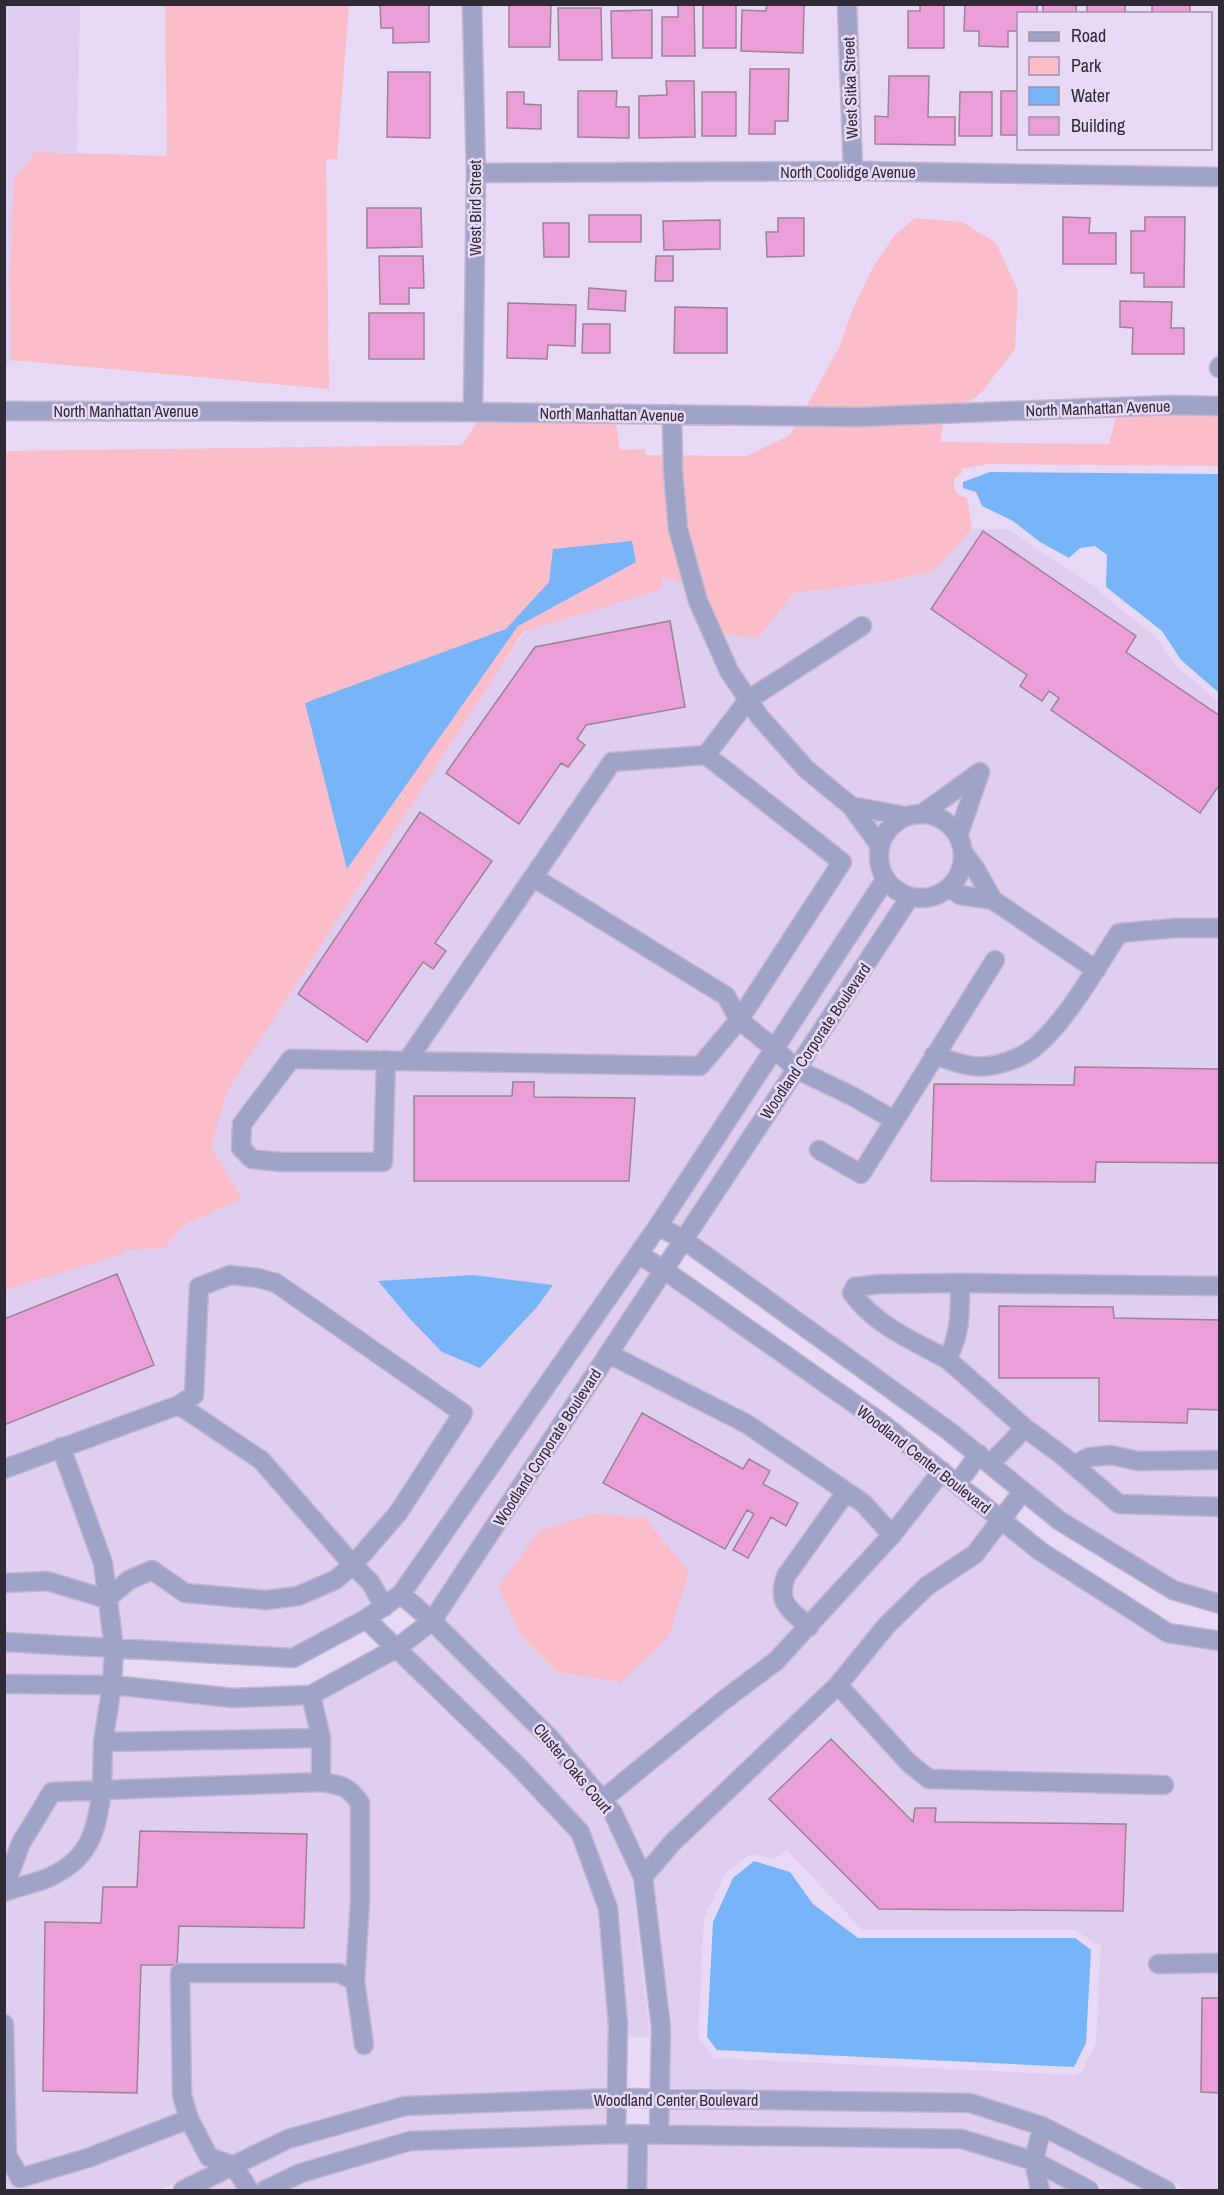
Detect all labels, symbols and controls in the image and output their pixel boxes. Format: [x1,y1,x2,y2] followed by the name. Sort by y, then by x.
[1017,12,1212,150] legend
[1071,23,1106,48] text: Road
[837,36,863,139] street label: West Sitka Street
[1071,53,1102,78] text: Park
[1071,83,1110,108] text: Water
[1071,113,1126,138] text: Building
[464,160,486,256] street label: West Bird Street
[780,161,916,183] street label: North Coolidge Avenue
[1025,394,1171,422] street label: North Manhattan Avenue
[54,400,198,422] street label: North Manhattan Avenue
[539,402,685,426] street label: North Manhattan Avenue
[755,959,875,1123] street label: Woodland Corporate Boulevard
[488,1364,606,1530] street label: Woodland Corporate Boulevard
[852,1400,996,1518] street label: Woodland Center Boulevard
[529,1718,618,1818] street label: Cluster Oaks Court
[594,2089,758,2111] street label: Woodland Center Boulevard

